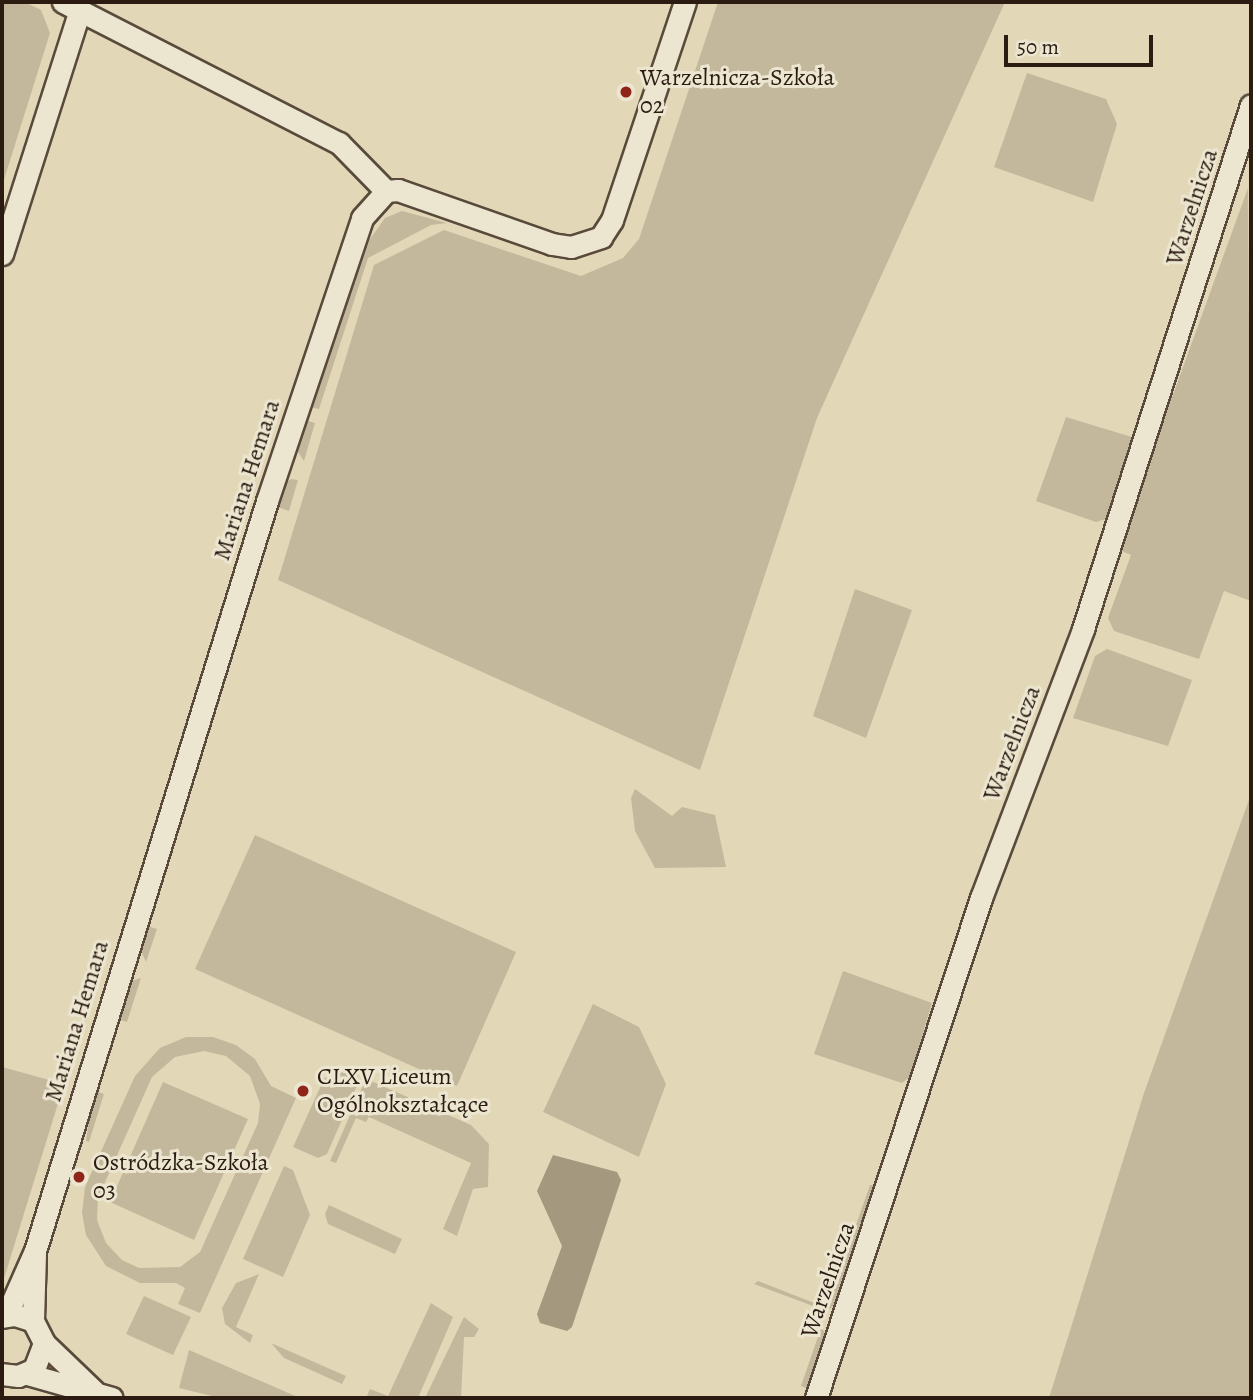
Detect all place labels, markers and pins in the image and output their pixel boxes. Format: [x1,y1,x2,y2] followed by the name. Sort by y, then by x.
[640,64,835,120] place label: Warzelnicza-Szkoła 02
[618,84,634,100] marker: Warzelnicza-Szkoła 02
[317,1063,488,1119] place label: CLXV Liceum Ogólnokształcące
[295,1083,311,1099] marker: CLXV Liceum Ogólnokształcące
[93,1149,269,1205] place label: Ostródzka-Szkoła 03
[71,1169,87,1185] marker: Ostródzka-Szkoła 03

